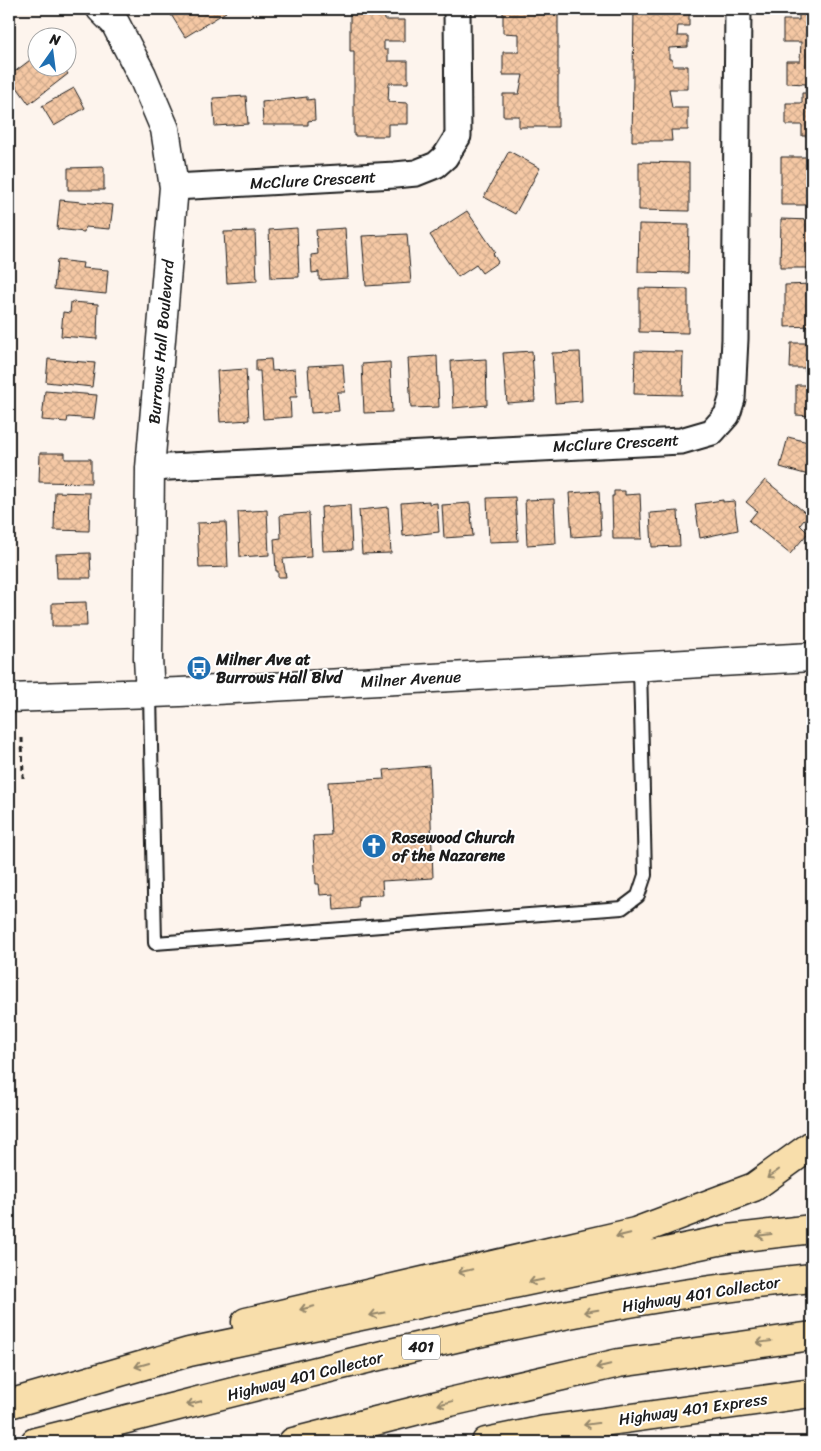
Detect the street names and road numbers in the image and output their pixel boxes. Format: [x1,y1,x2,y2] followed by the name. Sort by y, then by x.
[249,162,377,198] street label: McClure Crescent
[139,257,183,425] street label: Burrows Hall Boulevard
[552,425,680,461] street label: McClure Crescent
[360,662,462,696] street label: Milner Avenue
[620,1267,784,1321] street label: Highway 401 Collector
[402,1334,440,1360] road number: 401
[224,1342,387,1409] street label: Highway 401 Collector
[617,1384,770,1434] street label: Highway 401 Express

